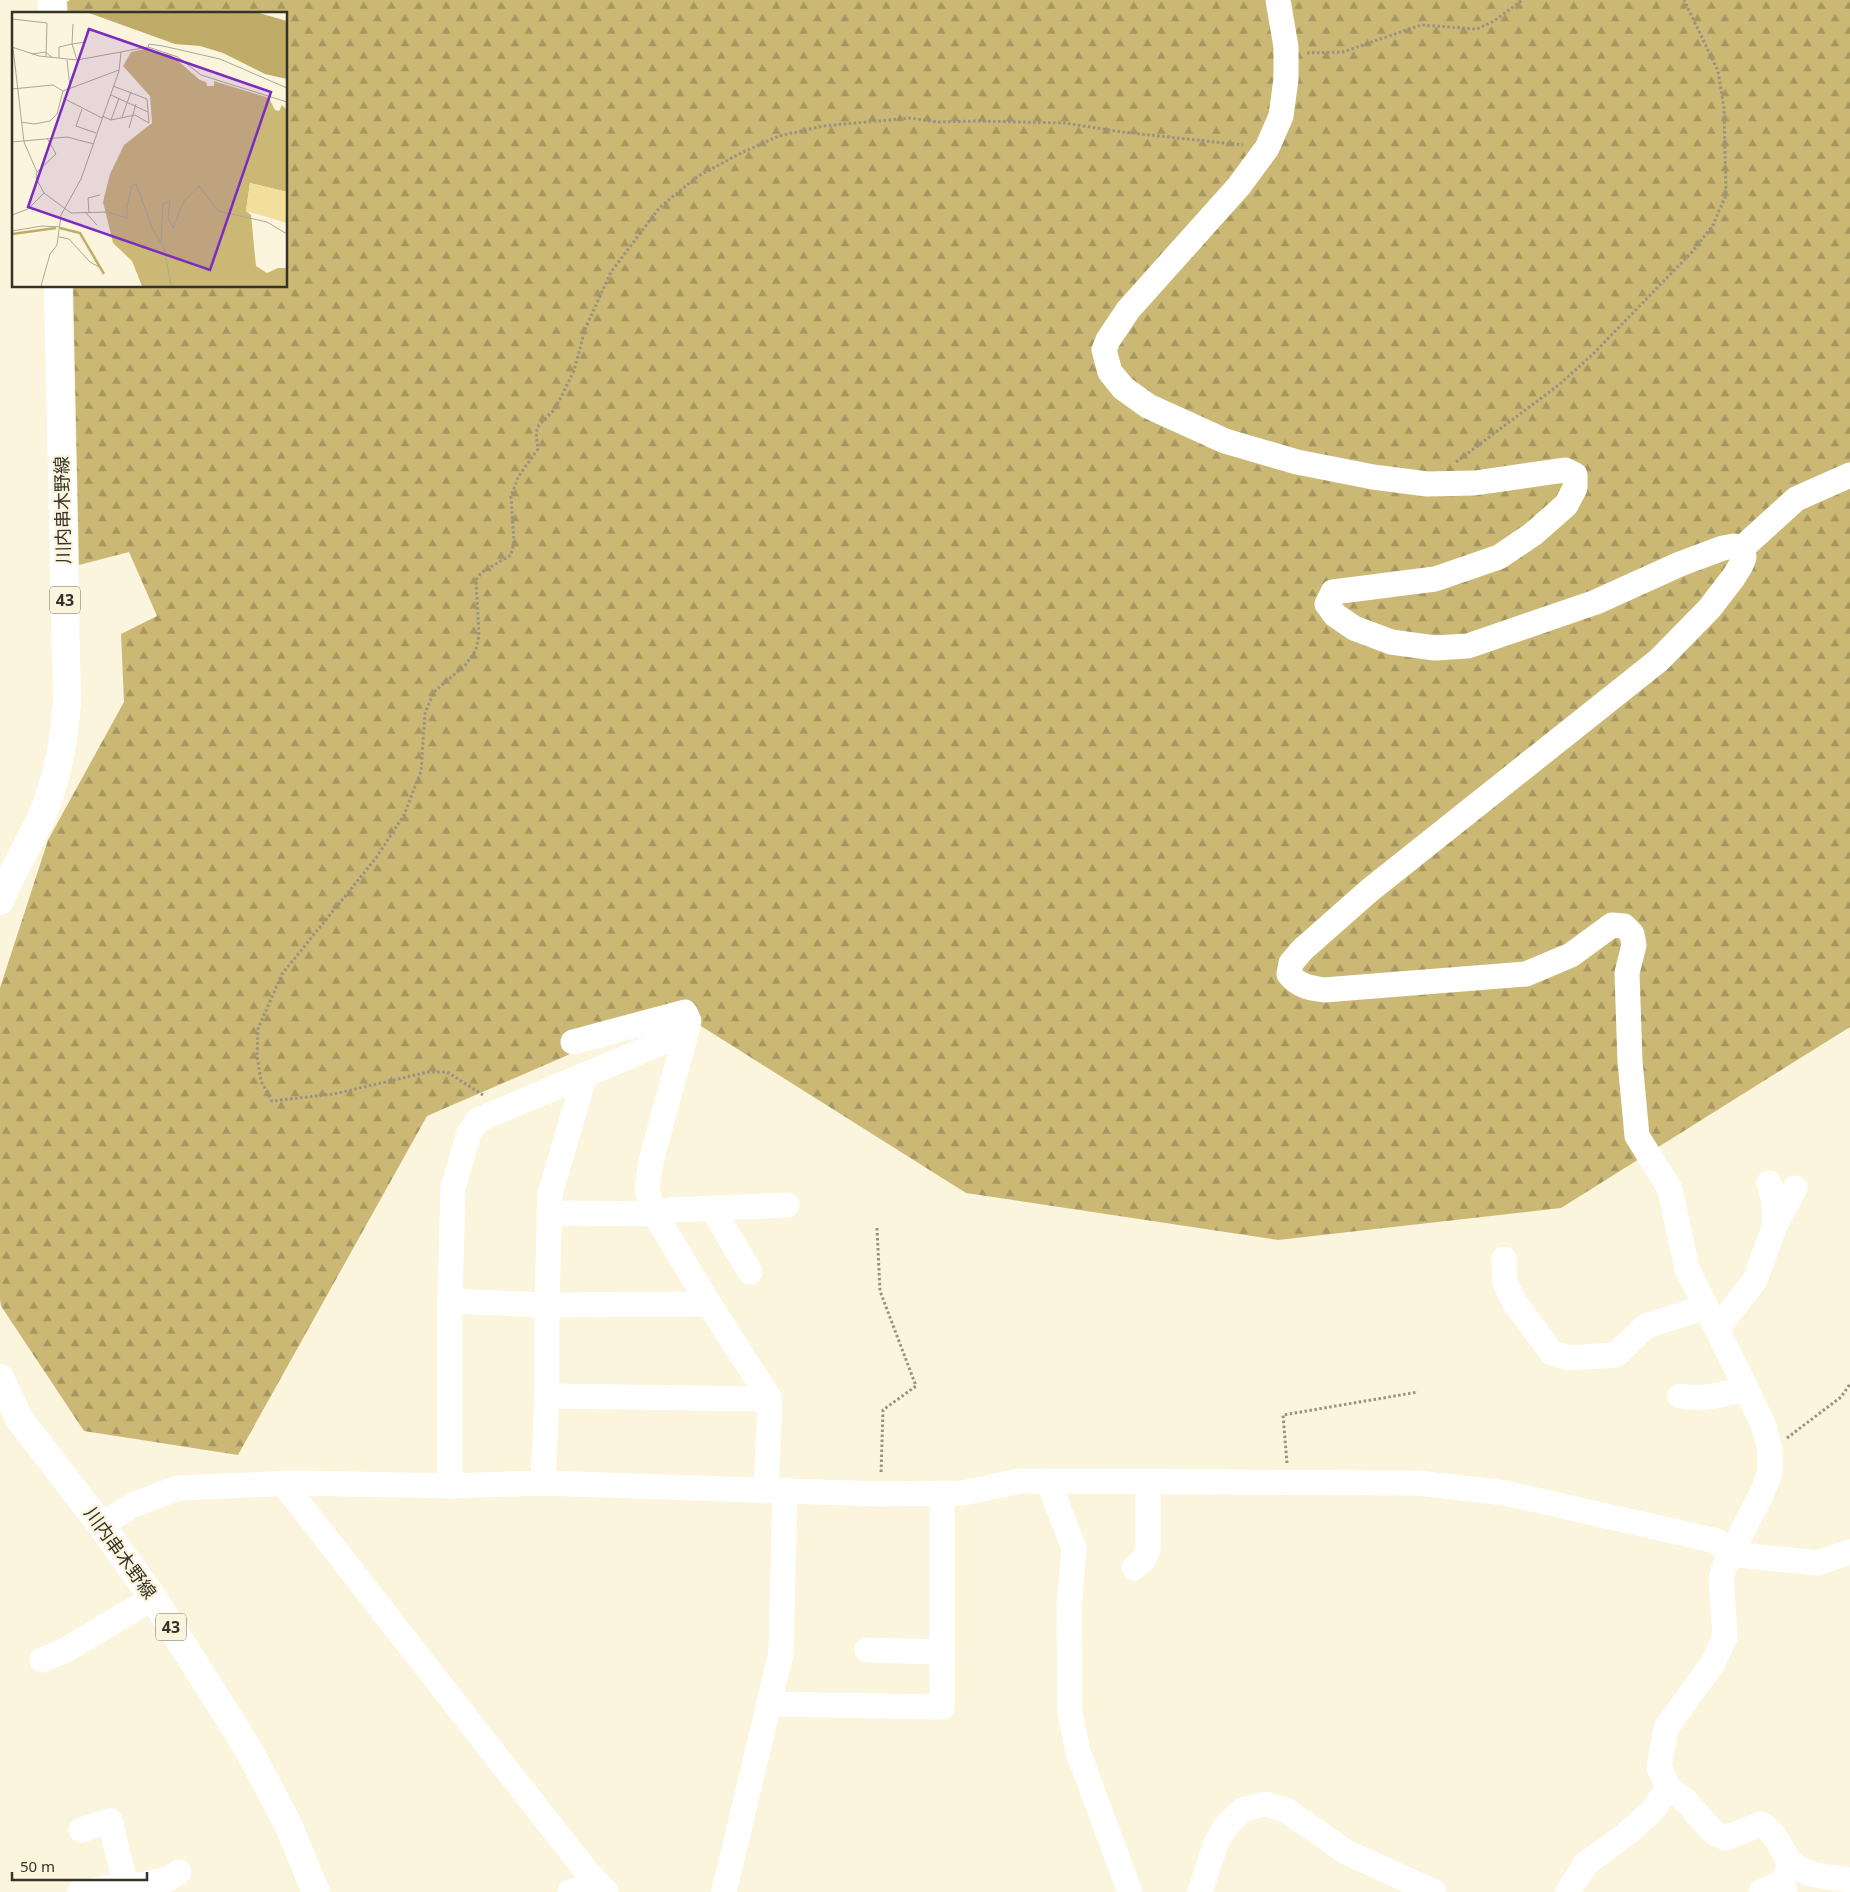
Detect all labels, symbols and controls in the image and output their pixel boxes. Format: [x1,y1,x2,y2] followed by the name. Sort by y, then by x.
[12,12,288,288] inset map
[49,456,75,564] street label: 川内串木野線
[50,586,80,614] road number: 43
[79,1502,162,1603] street label: 川内串木野線
[156,1614,186,1640] road number: 43
[12,1850,148,1882] scale bar
[20,1856,55,1876] text: 50 m

